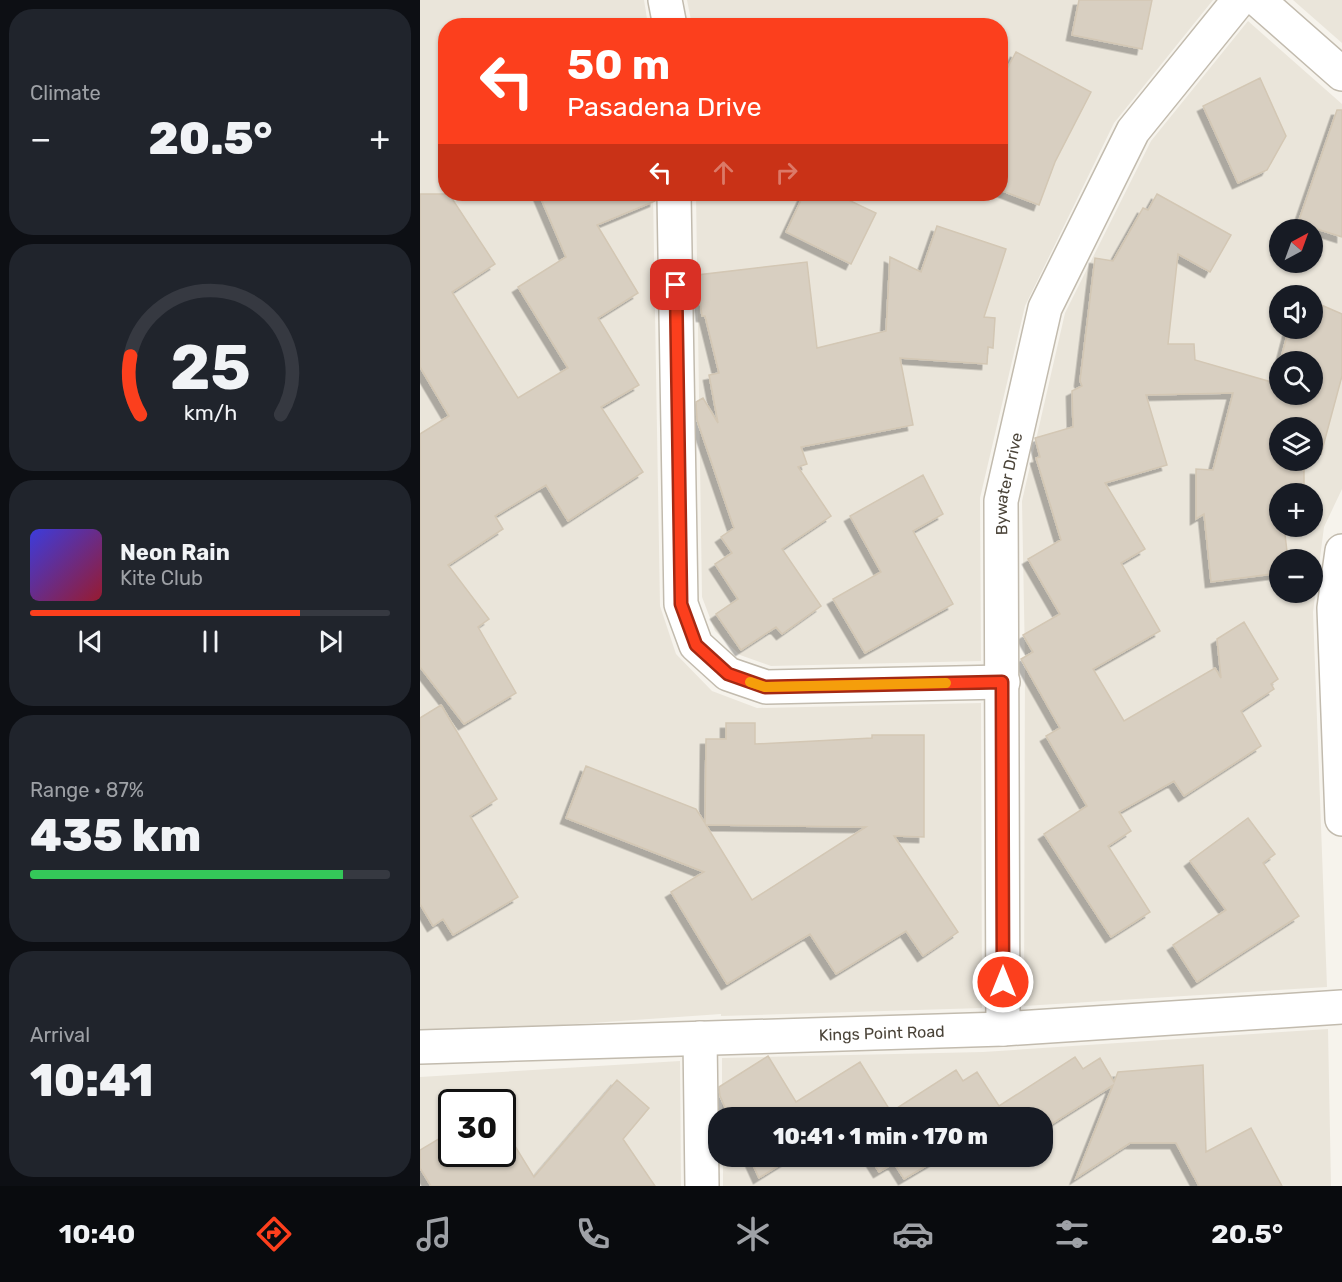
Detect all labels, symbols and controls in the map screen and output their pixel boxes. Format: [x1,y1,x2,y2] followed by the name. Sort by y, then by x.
[567,40,670,90] text: 50 m
[468,42,546,120] icon: left
[30,81,101,105] text: Climate
[567,91,762,123] text: Pasadena Drive
[148,112,273,165] text: 20.5°
[30,119,51,158] text: −
[369,119,390,158] text: +
[644,156,677,189] icon: left
[707,156,740,189] icon: ahead
[770,156,803,189] icon: right
[1269,219,1323,273] north arrow
[1269,219,1323,603] map controls
[650,259,701,310] pin
[659,268,692,301] icon: arrive
[1269,285,1323,339] button: sound
[170,331,250,405] text: 25
[1269,351,1323,405] button: search
[183,400,237,425] text: km/h
[1269,417,1323,471] button: layers
[991,430,1026,535] street label: Bywater Drive
[1269,483,1323,537] button: +
[120,539,230,566] text: Neon Rain
[1269,549,1323,603] button: −
[120,566,203,590] text: Kite Club
[74,625,107,658] icon: previous
[194,625,227,658] icon: pause
[314,625,347,658] icon: next
[30,778,144,802] text: Range · 87%
[30,809,201,862] text: 435 km
[971,950,1035,1014] position arrow
[819,1021,945,1044] street label: Kings Point Road
[30,1023,90,1047] text: Arrival
[30,1054,153,1107] text: 10:41
[438,1089,516,1167] speed limit sign: 30
[773,1123,988,1150] text: 10:41 · 1 min · 170 m
[253,1213,295,1255] icon: directions
[413,1213,455,1255] icon: music
[572,1213,614,1255] icon: phone
[732,1213,774,1255] icon: climate
[892,1213,934,1255] icon: car
[1051,1213,1093,1255] icon: filters
[59,1218,135,1250] text: 10:40
[1211,1218,1283,1250] text: 20.5°

